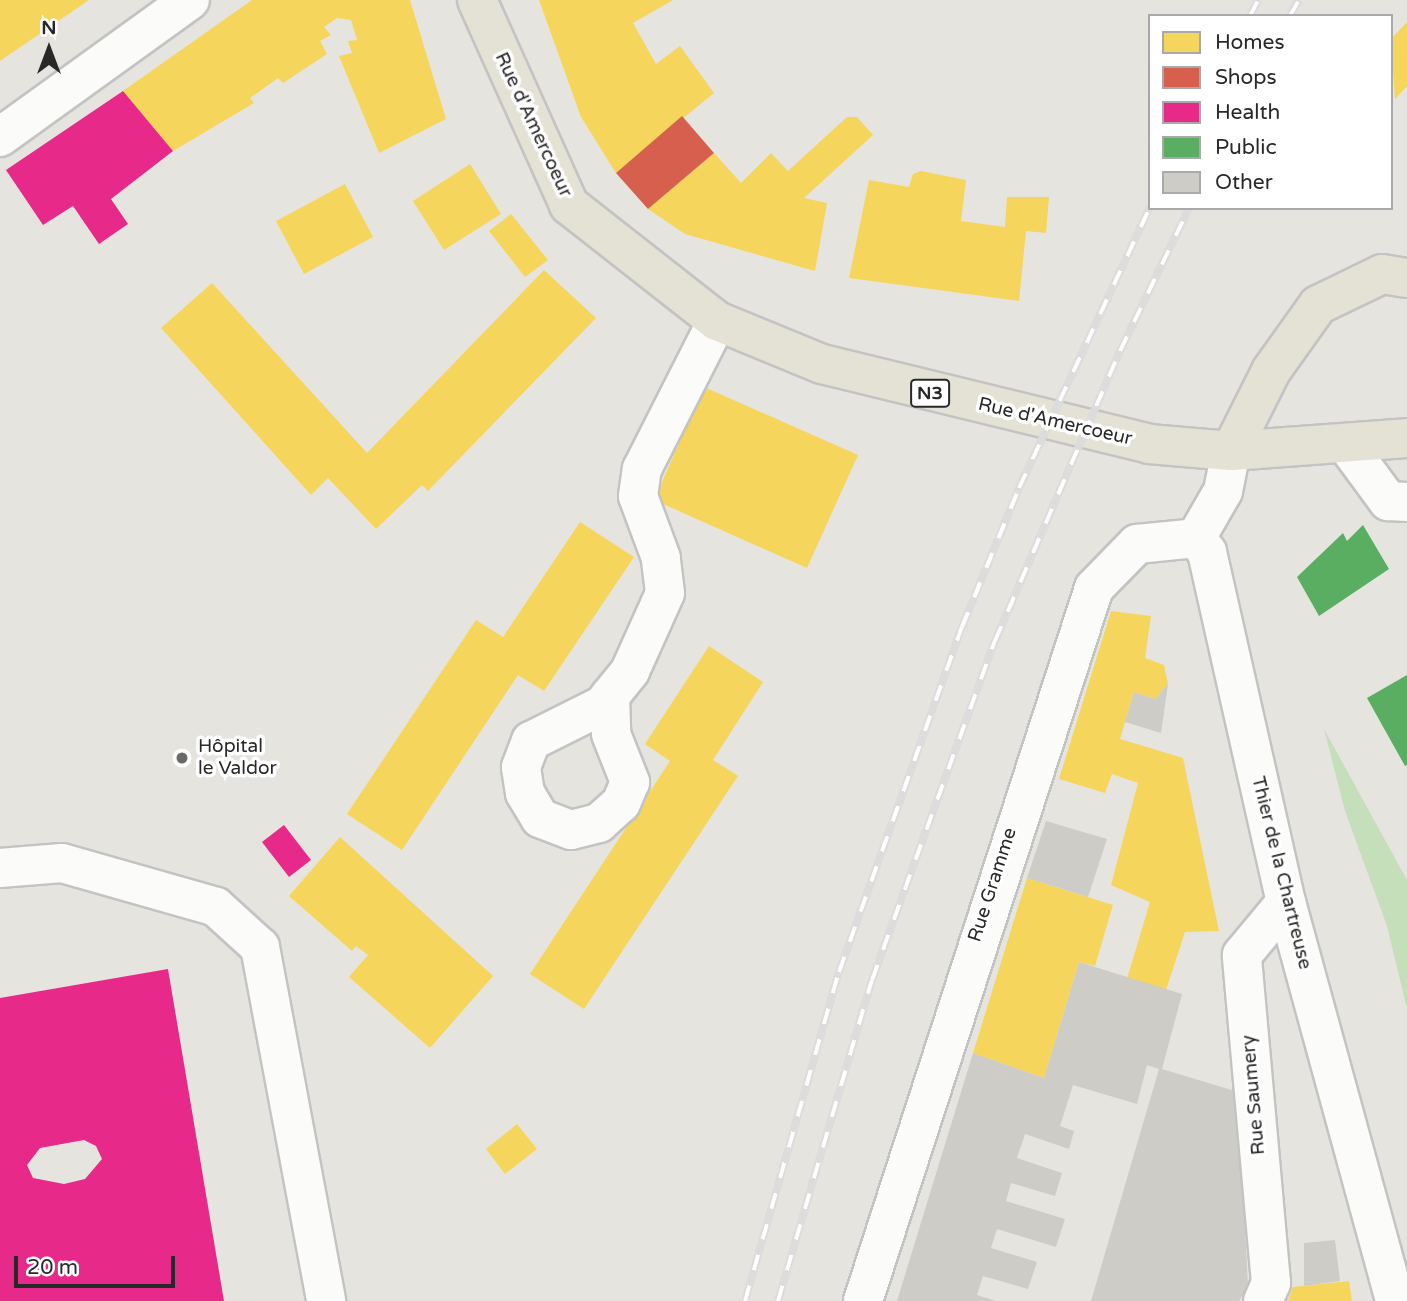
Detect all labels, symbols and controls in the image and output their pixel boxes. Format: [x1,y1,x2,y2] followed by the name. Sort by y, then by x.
[14,14,84,84] north arrow
[1148,14,1393,210] legend
[41,17,57,39] text: N
[1215,30,1285,55] text: Homes
[489,49,577,201] street label: Rue d'Amercoeur
[1215,65,1277,90] text: Shops
[1215,100,1280,125] text: Health
[1215,135,1277,160] text: Public
[1215,170,1273,195] text: Other
[909,379,951,408] road number: N3
[976,393,1134,451] street label: Rue d'Amercoeur
[198,736,277,780] place label: Hôpital le Valdor
[172,748,192,768] marker: Hôpital le Valdor
[1246,774,1316,972] street label: Thier de la Chartreuse
[964,825,1022,945] street label: Rue Gramme
[1237,1034,1271,1156] street label: Rue Saumery
[18,1242,178,1286] scale bar
[27,1255,78,1280] text: 20 m

